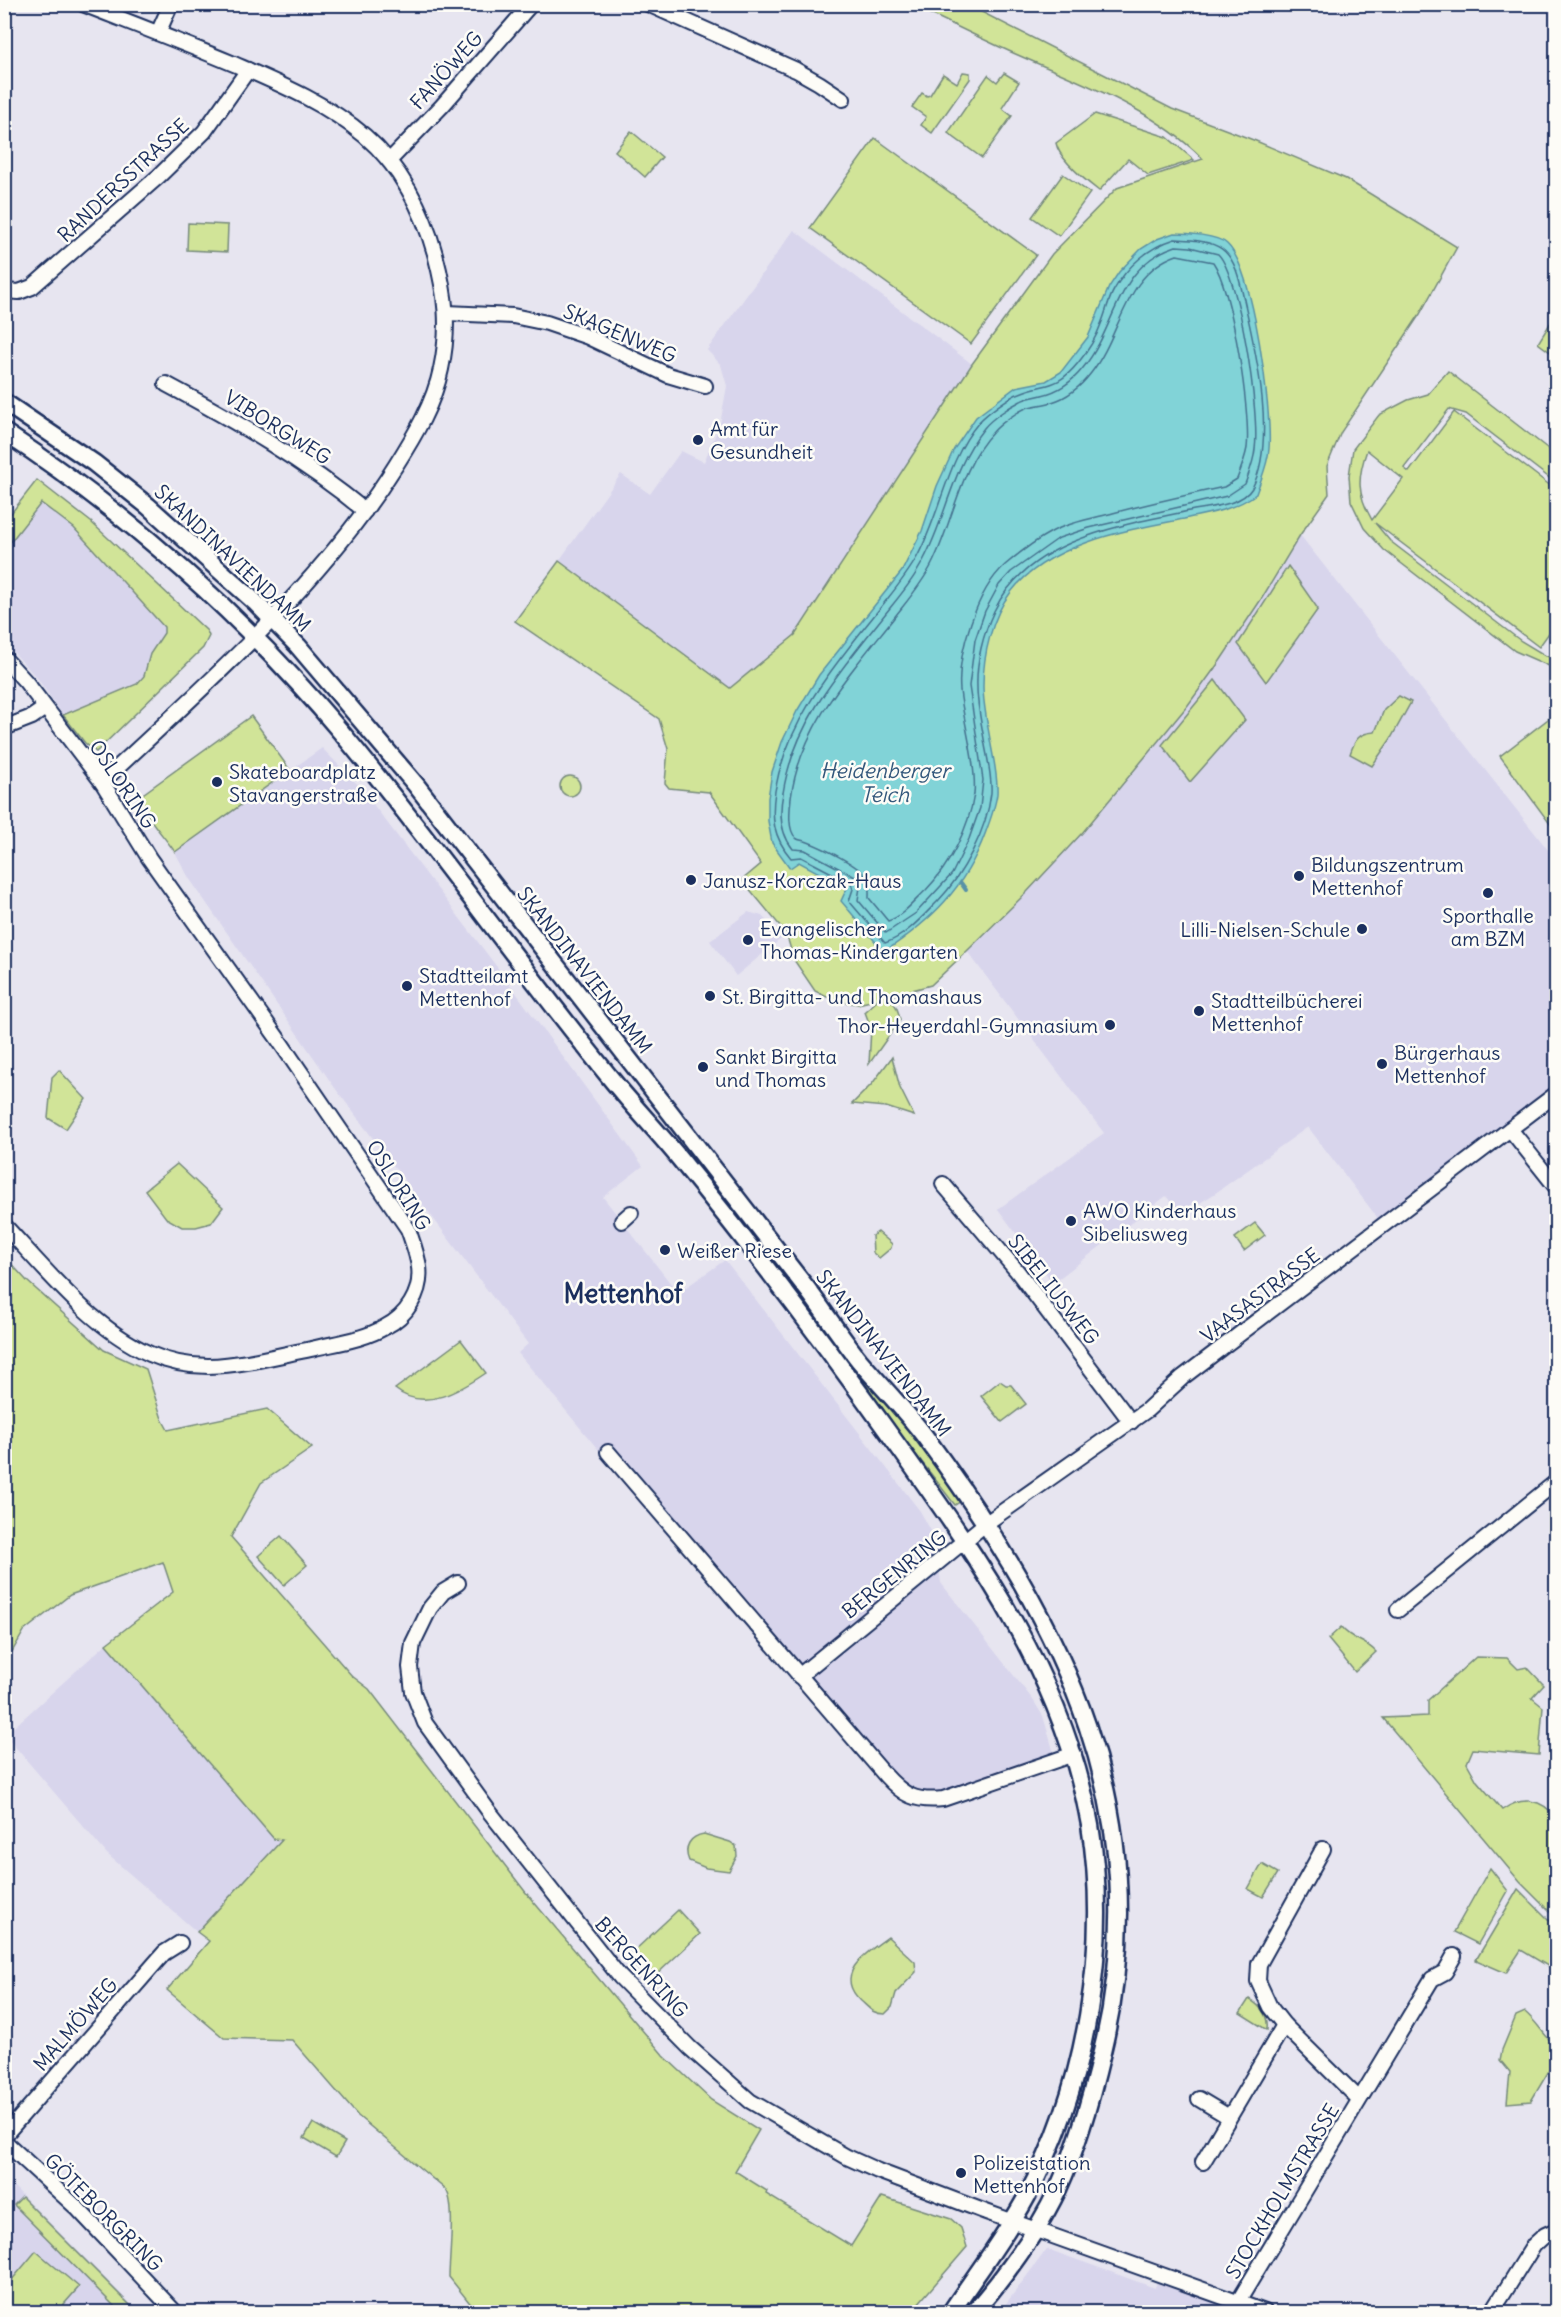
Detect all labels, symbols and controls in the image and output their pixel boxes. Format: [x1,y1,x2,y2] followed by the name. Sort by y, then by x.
[404,26,488,114] street label: FANÖWEG
[52,113,194,247] street label: RANDERSSTRASSE
[560,298,680,368] street label: SKAGENWEG
[220,384,336,470] street label: VIBORGWEG
[710,416,813,464] place label: Amt für Gesundheit
[691,433,705,447] marker: Amt für Gesundheit
[150,479,316,637] street label: SKANDINAVIENDAMM
[84,735,162,833] street label: OSLORING
[820,757,952,808] water label: Heidenberger Teich
[229,759,378,807] place label: Skateboardplatz Stavangerstraße
[210,775,224,789] marker: Skateboardplatz Stavangerstraße
[1311,852,1464,900] place label: Bildungszentrum Mettenhof
[703,868,901,893] place label: Janusz-Korczak-Haus
[1292,869,1306,883] marker: Bildungszentrum Mettenhof
[684,873,698,887] marker: Janusz-Korczak-Haus
[512,882,658,1058] street label: SKANDINAVIENDAMM
[1481,886,1495,900] marker: Sporthalle am BZM
[1442,903,1534,951] place label: Sporthalle am BZM
[760,916,958,964] place label: Evangelischer Thomas-Kindergarten
[1180,917,1350,942] place label: Lilli-Nielsen-Schule
[1355,922,1369,936] marker: Lilli-Nielsen-Schule
[741,933,755,947] marker: Evangelischer Thomas-Kindergarten
[419,963,528,1011] place label: Stadtteilamt Mettenhof
[400,979,414,993] marker: Stadtteilamt Mettenhof
[722,984,982,1009] place label: St. Birgitta- und Thomashaus
[1211,988,1363,1036] place label: Stadtteilbücherei Mettenhof
[703,989,717,1003] marker: St. Birgitta- und Thomashaus
[1192,1004,1206,1018] marker: Stadtteilbücherei Mettenhof
[837,1013,1098,1038] place label: Thor-Heyerdahl-Gymnasium
[1103,1018,1117,1032] marker: Thor-Heyerdahl-Gymnasium
[1394,1040,1500,1088] place label: Bürgerhaus Mettenhof
[715,1044,837,1092] place label: Sankt Birgitta und Thomas
[1375,1057,1389,1071] marker: Bürgerhaus Mettenhof
[696,1060,710,1074] marker: Sankt Birgitta und Thomas
[361,1135,437,1235] street label: OSLORING
[1083,1198,1236,1246] place label: AWO Kinderhaus Sibeliusweg
[1064,1214,1078,1228] marker: AWO Kinderhaus Sibeliusweg
[1003,1229,1105,1349] street label: SIBELIUSWEG
[677,1238,792,1263] place label: Weißer Riese
[1195,1242,1325,1348] street label: VAASASTRASSE
[658,1243,672,1257] marker: Weißer Riese
[811,1265,957,1441] street label: SKANDINAVIENDAMM
[563,1277,684,1310] district label: Mettenhof
[837,1524,951,1624] street label: BERGENRING
[590,1911,694,2023] street label: BERGENRING
[28,1972,122,2076] street label: MALMÖWEG
[1220,2099,1344,2283] street label: STOCKHOLMSTRASSE
[40,2148,168,2276] street label: GÖTEBORGRING
[973,2150,1091,2198] place label: Polizeistation Mettenhof
[954,2166,968,2180] marker: Polizeistation Mettenhof

